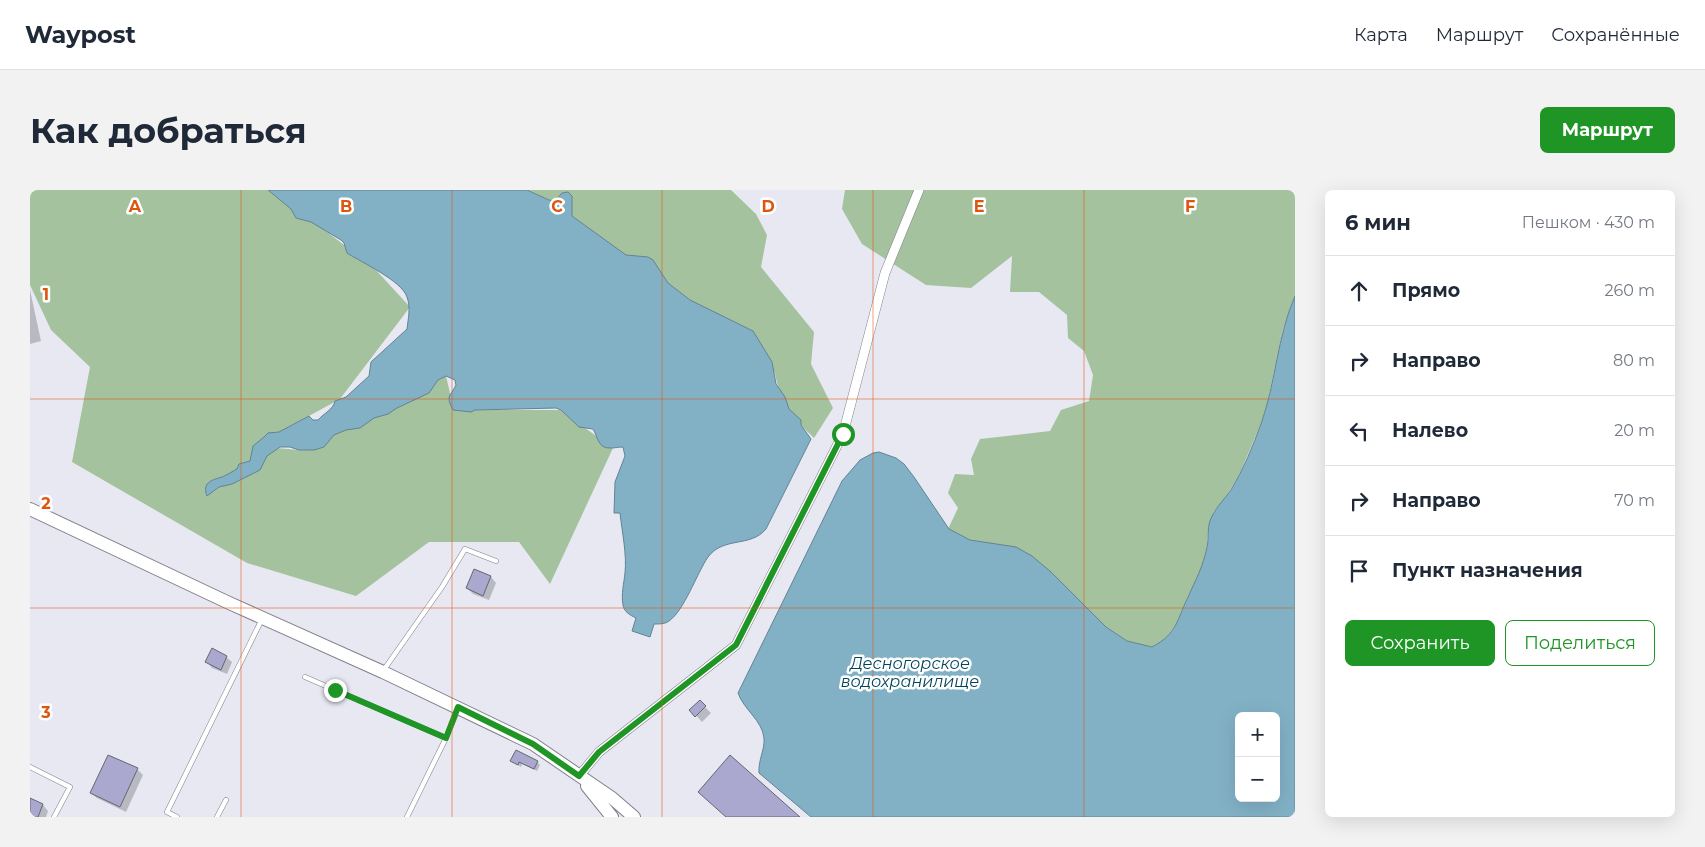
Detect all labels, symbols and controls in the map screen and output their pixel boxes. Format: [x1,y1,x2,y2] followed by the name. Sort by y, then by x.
[25,20,136,49] text: Waypost
[1354,24,1408,46] text: Карта
[1436,24,1523,46] text: Маршрут
[1551,24,1680,46] text: Сохранённые
[1540,107,1675,153] button: Маршрут
[30,109,307,152] text: Как добраться
[128,197,142,216] text: A
[340,197,352,216] text: B
[551,197,563,216] text: C
[761,197,775,216] text: D
[974,197,984,216] text: E
[1185,197,1195,216] text: F
[1345,210,1411,235] text: 6 мин
[1522,213,1655,232] text: Пешком · 430 m
[1345,277,1373,305] icon: ahead
[1392,279,1460,302] text: Прямо
[1604,281,1655,300] text: 260 m
[43,285,49,304] text: 1
[1345,347,1373,375] icon: right
[1392,349,1481,372] text: Направо
[1613,351,1655,370] text: 80 m
[1345,417,1373,445] icon: left
[1392,419,1468,442] text: Налево
[1614,421,1655,440] text: 20 m
[832,423,855,446] route start
[1345,487,1373,515] icon: right
[1392,489,1481,512] text: Направо
[1614,491,1655,510] text: 70 m
[41,494,51,513] text: 2
[1345,557,1373,585] icon: arrive
[1392,559,1583,582] text: Пункт назначения
[1345,620,1495,666] button: Сохранить
[1505,620,1655,666] button: Поделиться
[841,654,979,691] water label: Десногорское водохранилище
[324,679,347,702] route end
[40,703,51,722] text: 3
[1235,712,1280,802] map controls
[1235,712,1280,757] button: +
[1235,757,1280,802] button: −

